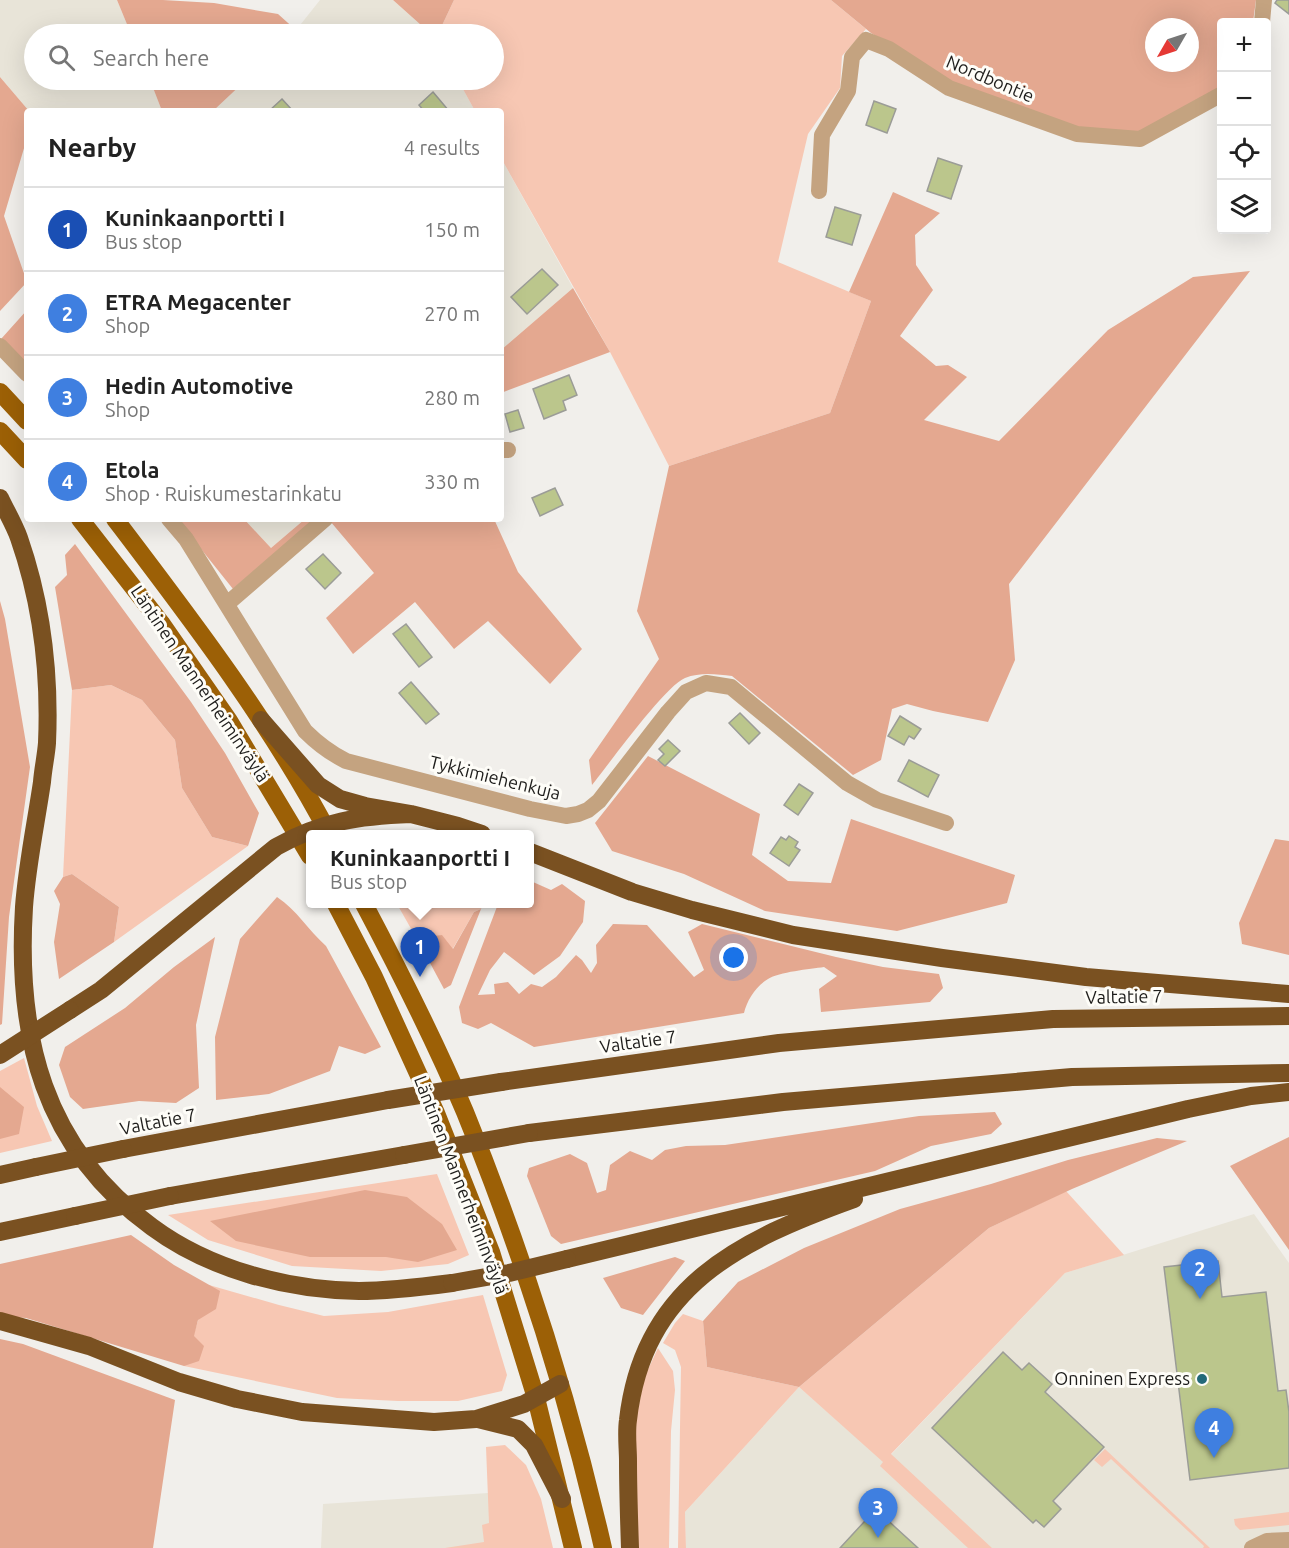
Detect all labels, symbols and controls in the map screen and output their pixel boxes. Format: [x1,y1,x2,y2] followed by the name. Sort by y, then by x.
[1145,18,1199,72] north arrow
[1217,18,1271,234] map controls
[1217,18,1271,72] button: +
[24,24,504,90] search box
[45,41,78,74] icon: search
[93,45,209,70] text: Search here
[943,51,1037,106] street label: Nordbontie
[1217,72,1271,126] button: −
[1217,126,1271,180] button: locate
[48,133,136,162] text: Nearby
[404,136,480,159] text: 4 results
[1217,180,1271,234] button: layers
[105,205,285,230] text: Kuninkaanportti I
[62,218,73,241] text: 1
[424,218,480,241] text: 150 m
[105,230,182,253] text: Bus stop
[105,289,291,314] text: ETRA Megacenter
[62,302,73,325] text: 2
[424,302,480,325] text: 270 m
[105,314,150,337] text: Shop
[105,373,293,398] text: Hedin Automotive
[62,386,73,409] text: 3
[424,386,480,409] text: 280 m
[105,398,150,421] text: Shop
[105,457,159,482] text: Etola
[62,470,73,493] text: 4
[424,470,480,493] text: 330 m
[105,482,342,505] text: Shop · Ruiskumestarinkatu
[128,582,274,785] street label: Läntinen Mannerheiminväylä
[428,751,563,803] street label: Tykkimiehenkuja
[306,830,534,908] popup
[330,845,510,870] text: Kuninkaanportti I
[330,870,407,893] text: Bus stop
[400,928,440,977] pin: 1
[719,943,748,972] your location
[1085,985,1163,1007] street label: Valtatie 7
[598,1026,677,1056] street label: Valtatie 7
[411,1073,513,1297] street label: Läntinen Mannerheiminväylä
[118,1104,198,1138] street label: Valtatie 7
[1180,1250,1220,1299] pin: 2
[1054,1368,1190,1388] place label: Onninen Express
[1195,1372,1209,1386] marker: Onninen Express
[1194,1408,1234,1458] pin: 4
[858,1488,898,1538] pin: 3

